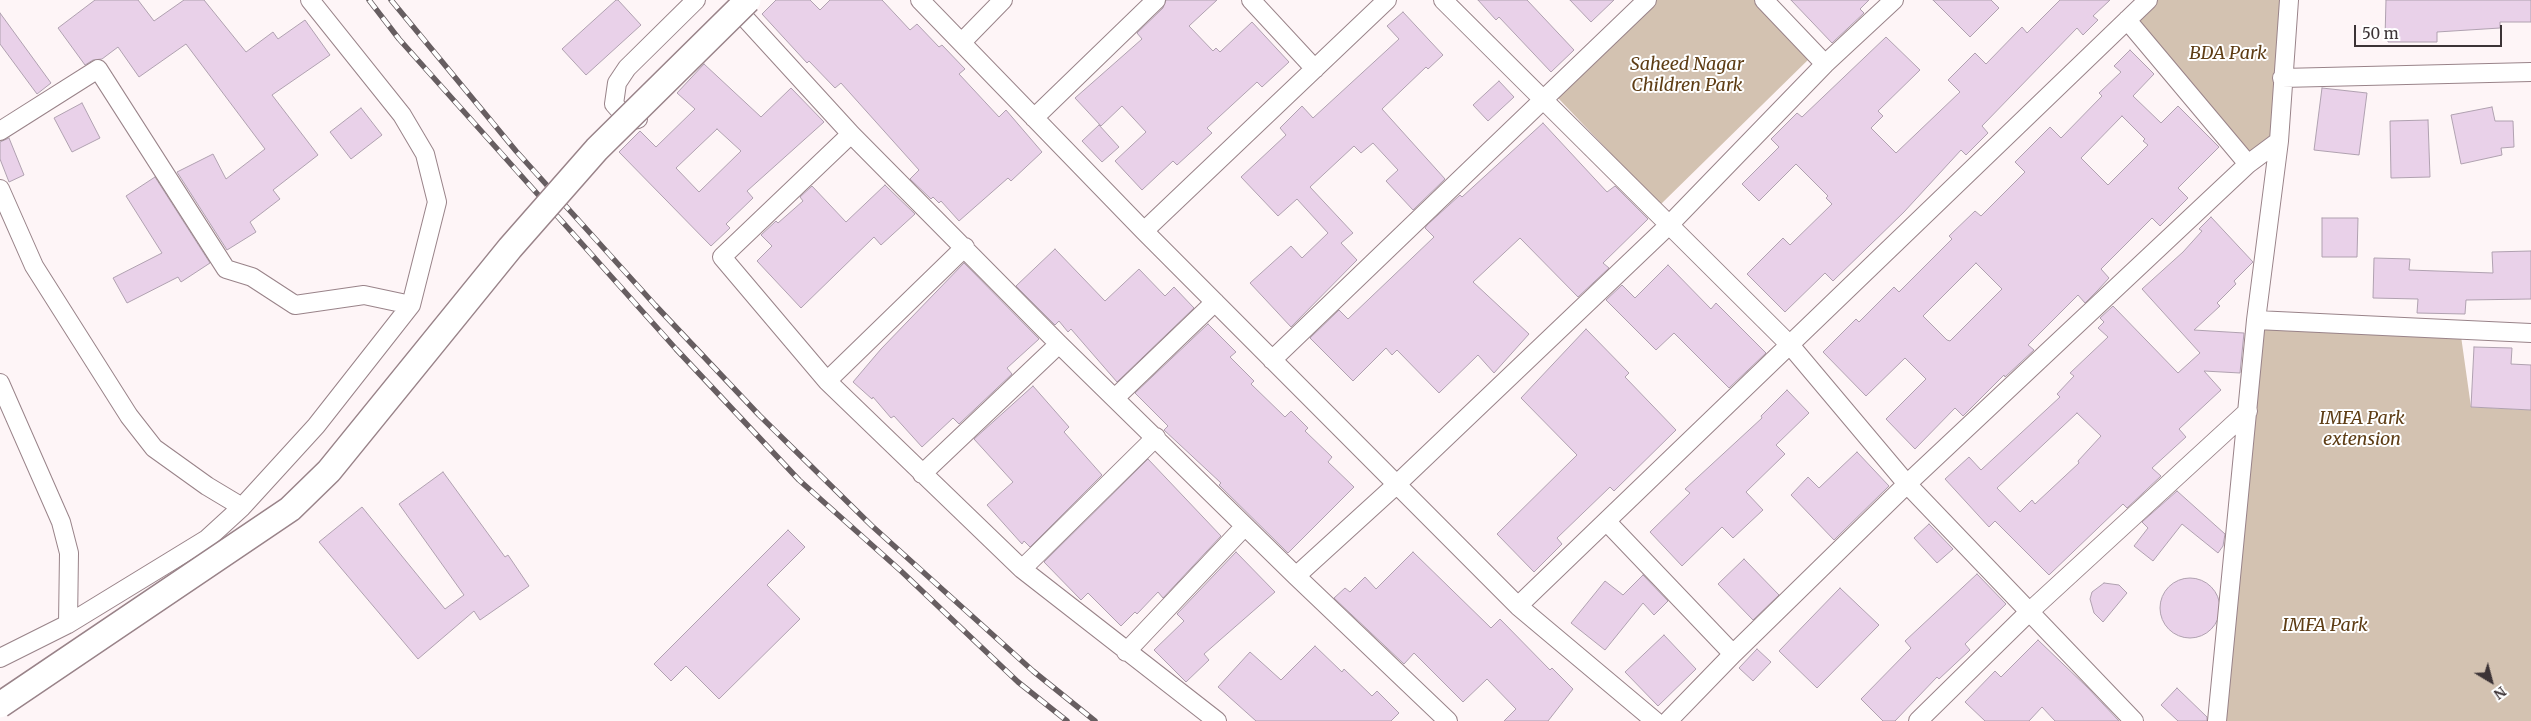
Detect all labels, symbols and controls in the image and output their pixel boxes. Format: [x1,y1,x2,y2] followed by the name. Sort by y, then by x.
[2356,15,2504,47] scale bar
[2362,24,2399,43] text: 50 m
[2189,43,2267,65] park label: BDA Park
[1630,54,1744,96] park label: Saheed Nagar Children Park
[2319,408,2405,450] park label: IMFA Park extension
[2282,615,2368,637] park label: IMFA Park
[2466,656,2516,706] north arrow
[2490,682,2510,703] text: N

